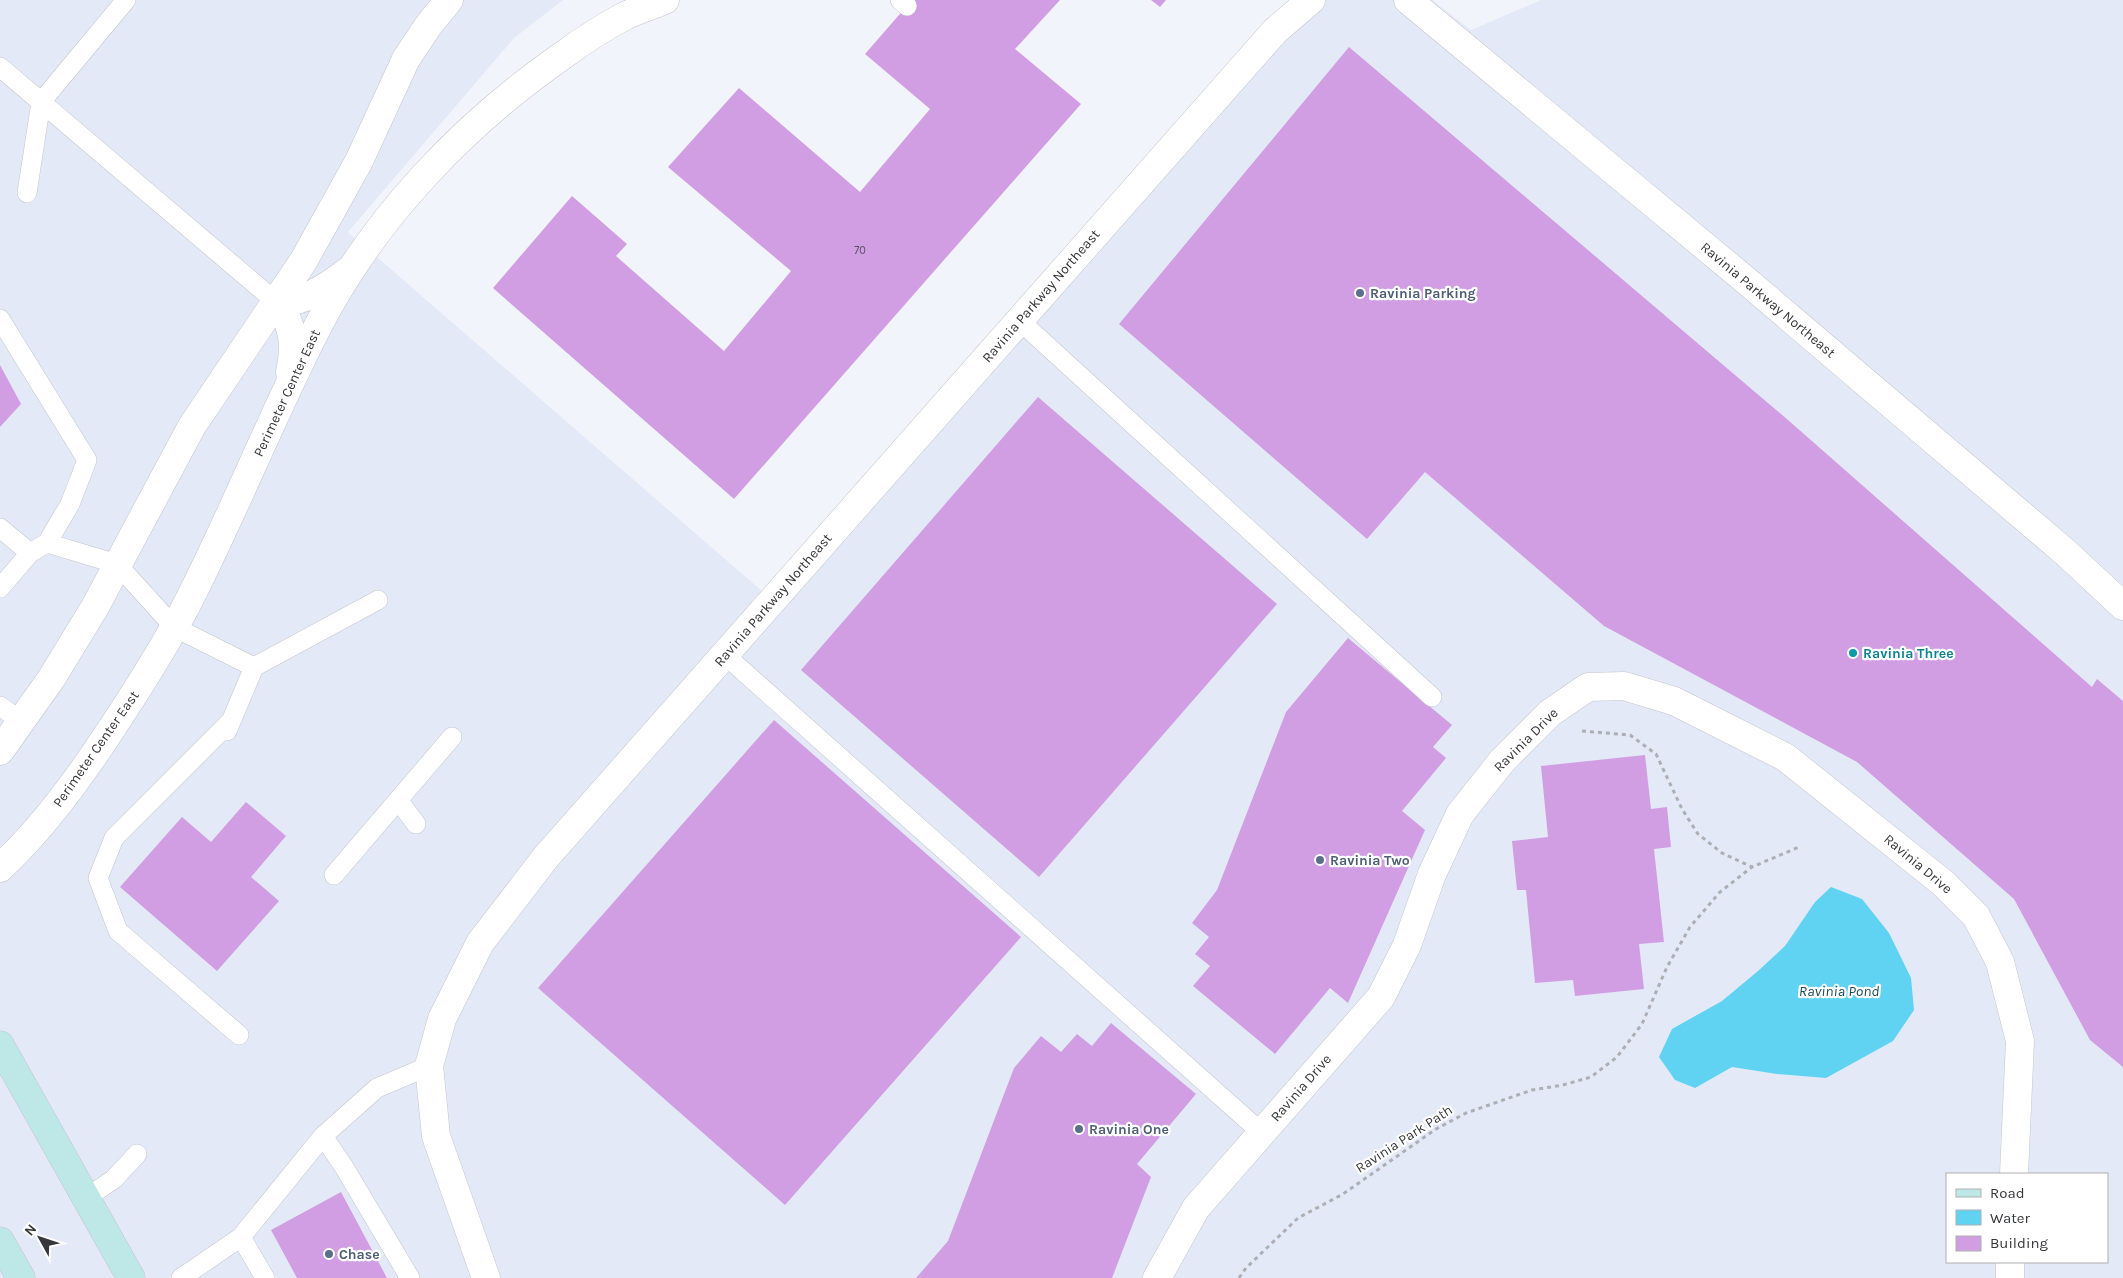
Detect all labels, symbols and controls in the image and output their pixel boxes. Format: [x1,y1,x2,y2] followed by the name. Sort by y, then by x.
[979,226,1103,366] street label: Ravinia Parkway Northeast
[1697,239,1839,361] street label: Ravinia Parkway Northeast
[854,244,866,257] house number: 70
[1370,285,1476,302] place label: Ravinia Parking
[1354,287,1366,299] marker: Ravinia Parking
[250,327,324,459] street label: Perimeter Center East
[711,530,835,670] street label: Ravinia Parkway Northeast
[1863,645,1954,662] place label: Ravinia Three
[1847,647,1859,659] marker: Ravinia Three
[49,687,143,811] street label: Perimeter Center East
[1490,704,1562,776] street label: Ravinia Drive
[1880,831,1956,897] street label: Ravinia Drive
[1330,852,1410,869] place label: Ravinia Two
[1314,854,1326,866] marker: Ravinia Two
[1799,982,1879,1000] water label: Ravinia Pond
[1267,1051,1335,1125] street label: Ravinia Drive
[1352,1101,1456,1177] street label: Ravinia Park Path
[1089,1121,1169,1138] place label: Ravinia One
[1073,1123,1085,1135] marker: Ravinia One
[1946,1173,2108,1263] legend
[1990,1184,2025,1202] text: Road
[1990,1209,2031,1227] text: Water
[15,1213,65,1263] north arrow
[21,1221,40,1239] text: N
[1990,1234,2048,1252] text: Building
[339,1246,380,1263] place label: Chase
[323,1248,335,1260] marker: Chase

